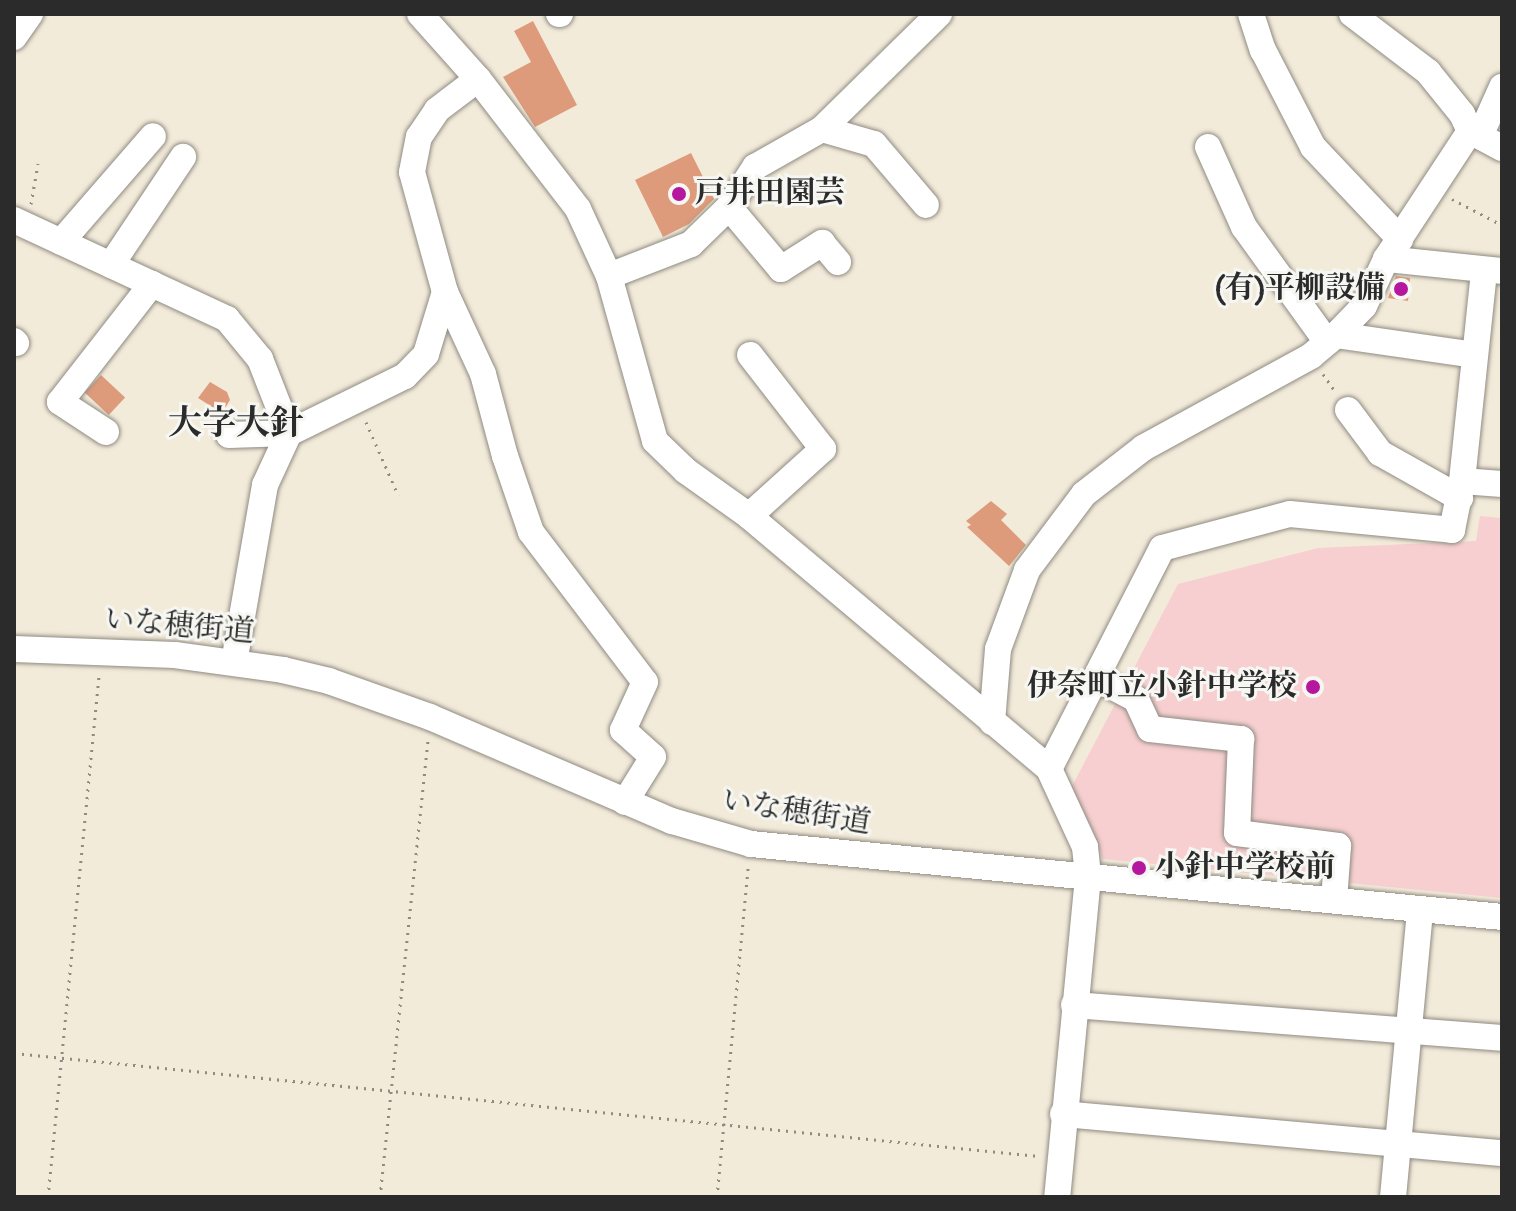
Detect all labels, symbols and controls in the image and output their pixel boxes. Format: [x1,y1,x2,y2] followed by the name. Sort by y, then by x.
[695,176,845,212] place label: 戸井田園芸
[670,185,688,203] marker: 戸井田園芸
[1215,271,1385,307] place label: (有)平柳設備
[1392,280,1410,298] marker: (有)平柳設備
[168,405,304,445] district label: 大字大針
[103,603,255,651] street label: いな穂街道
[1027,669,1297,705] place label: 伊奈町立小針中学校
[1304,678,1322,696] marker: 伊奈町立小針中学校
[719,783,873,843] street label: いな穂街道
[1155,850,1335,886] place label: 小針中学校前
[1130,859,1148,877] marker: 小針中学校前

